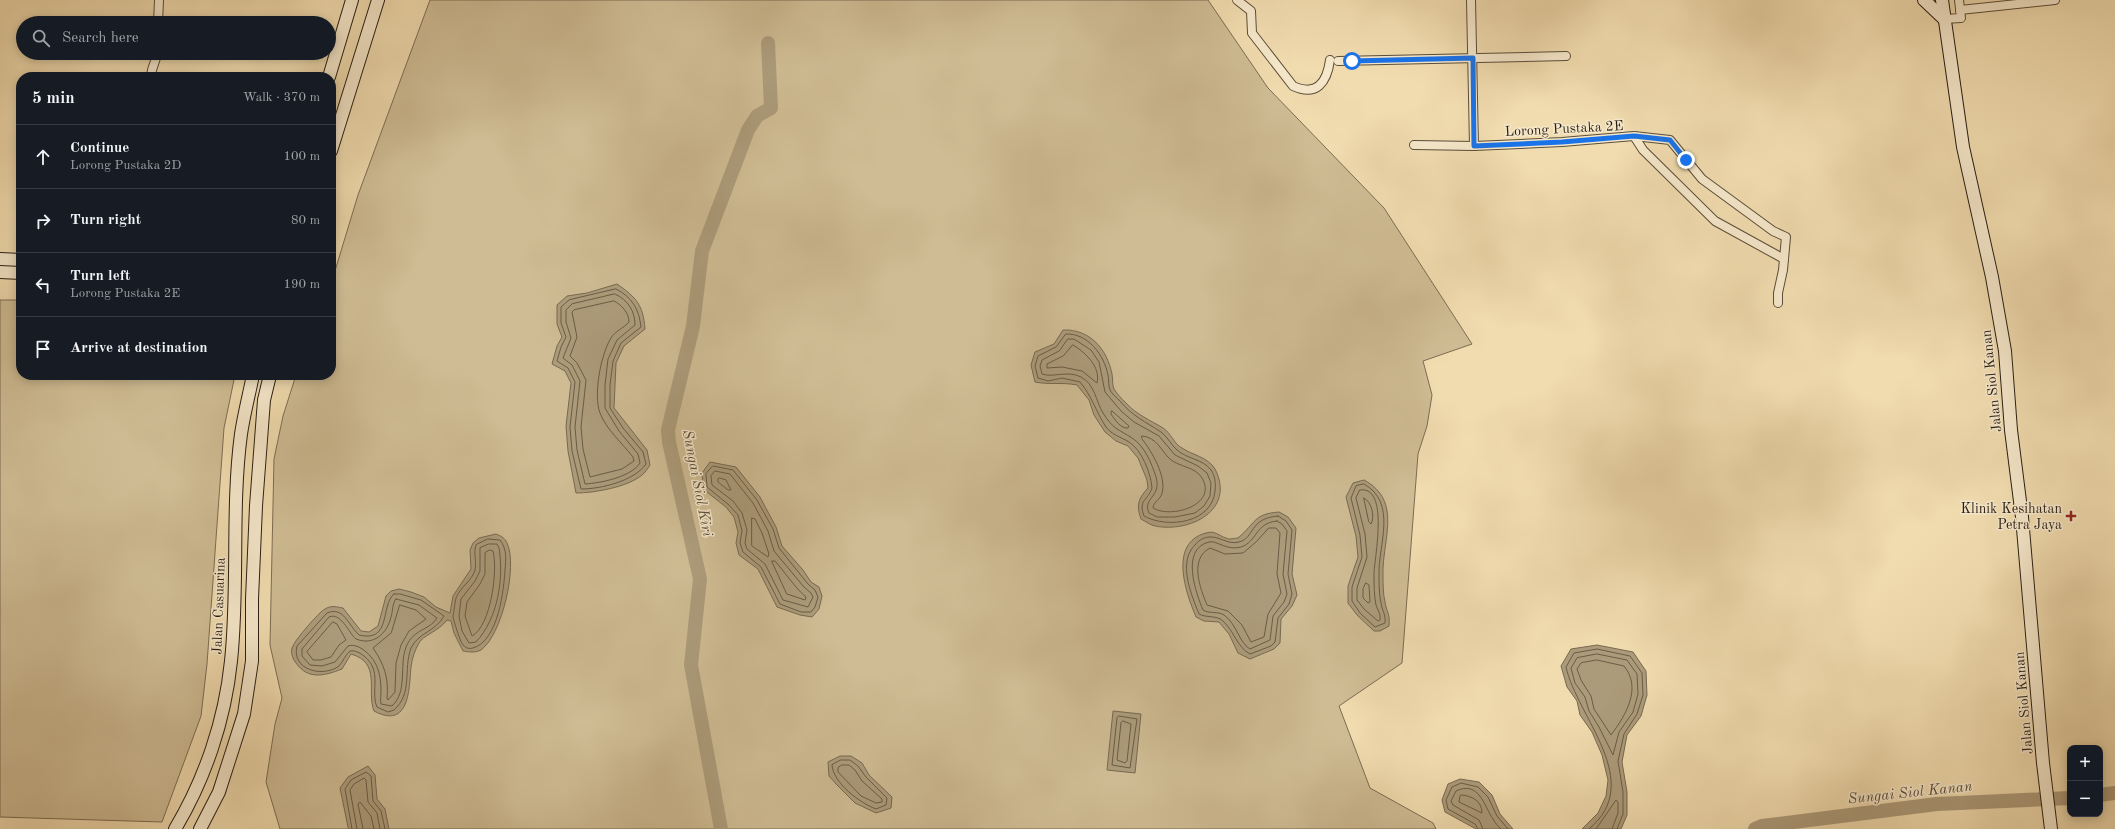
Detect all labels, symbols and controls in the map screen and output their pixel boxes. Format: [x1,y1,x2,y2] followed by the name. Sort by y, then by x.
[16,16,336,60] search box
[30,27,52,49] icon: search
[62,31,139,46] text: Search here
[1343,52,1361,70] route start
[32,90,75,107] text: 5 min
[243,91,320,104] text: Walk · 370 m
[1504,119,1624,139] street label: Lorong Pustaka 2E
[70,141,129,156] text: Continue
[32,146,54,168] icon: ahead
[283,150,320,163] text: 100 m
[1677,151,1695,169] route end
[70,159,182,172] text: Lorong Pustaka 2D
[32,210,54,232] icon: right
[70,213,141,228] text: Turn right
[291,214,320,227] text: 80 m
[70,269,130,284] text: Turn left
[32,274,54,296] icon: left
[283,278,320,291] text: 190 m
[70,287,180,300] text: Lorong Pustaka 2E
[1980,328,2004,433] street label: Jalan Siol Kanan
[32,338,54,360] icon: arrive
[70,341,208,356] text: Arrive at destination
[679,429,714,538] water label: Sungai Siol Kiri
[1961,502,2062,532] place label: Klinik Kesihatan Petra Jaya
[2065,510,2077,522] marker: Klinik Kesihatan Petra Jaya
[210,557,228,655] street label: Jalan Casuarina
[2012,650,2035,755] street label: Jalan Siol Kanan
[2067,745,2103,817] map controls
[2067,745,2103,781] button: +
[1847,779,1974,807] water label: Sungai Siol Kanan
[2067,781,2103,817] button: −

